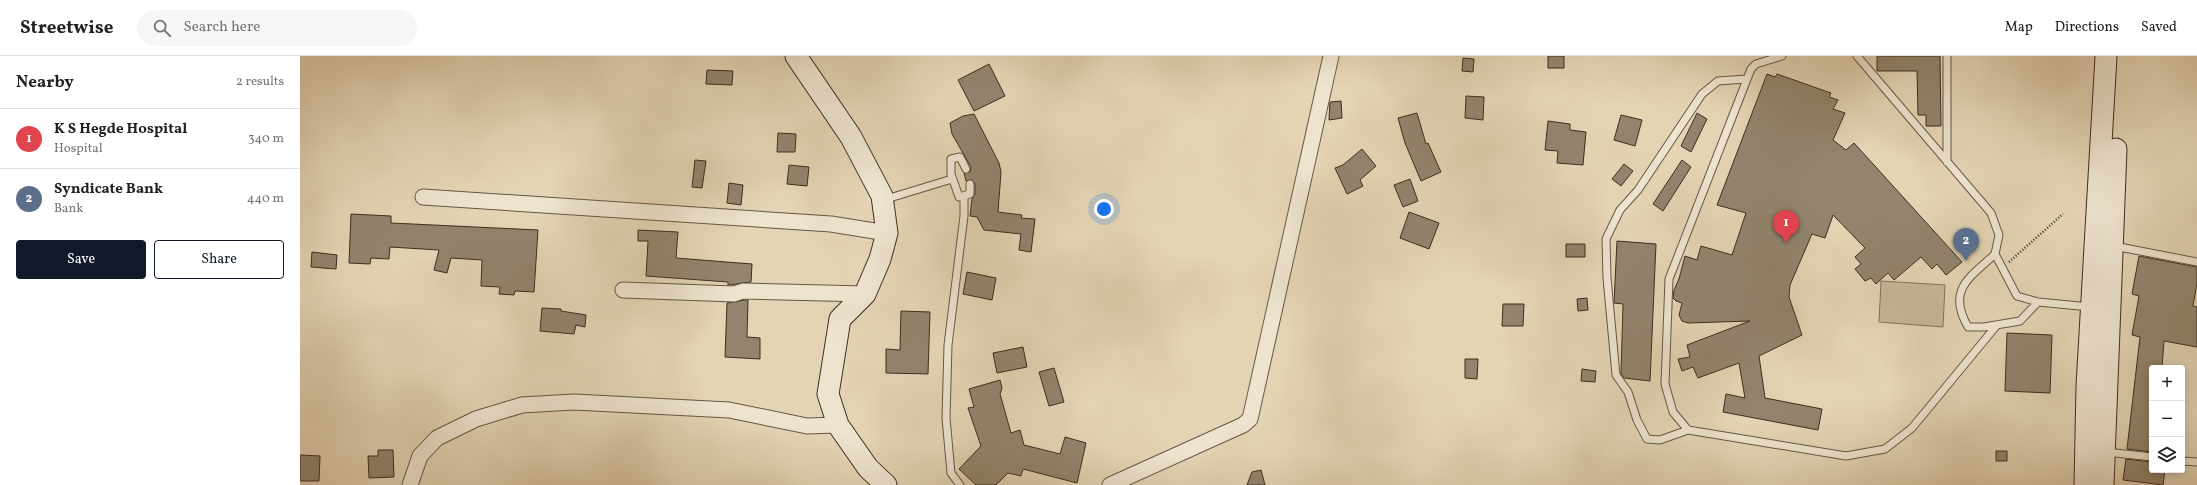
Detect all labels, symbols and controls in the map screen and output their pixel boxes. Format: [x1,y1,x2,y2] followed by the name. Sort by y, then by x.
[137,10,417,46] search box
[20,15,113,41] text: Streetwise
[151,17,173,39] icon: search
[183,17,260,38] text: Search here
[2005,18,2033,37] text: Map
[2055,18,2119,37] text: Directions
[2141,18,2177,37] text: Saved
[16,71,74,94] text: Nearby
[236,73,284,91] text: 2 results
[54,119,187,140] text: K S Hegde Hospital
[26,130,32,148] text: 1
[248,130,284,148] text: 340 m
[54,140,103,158] text: Hospital
[54,179,163,200] text: Syndicate Bank
[26,190,32,208] text: 2
[247,190,284,208] text: 440 m
[1094,199,1114,219] your location
[54,200,83,218] text: Bank
[1773,210,1799,243] pin: 1
[1953,228,1979,261] pin: 2
[16,240,146,279] button: Save
[154,240,284,279] button: Share
[2149,365,2185,473] map controls
[2149,365,2185,401] button: +
[2149,401,2185,437] button: −
[2149,437,2185,473] button: layers

